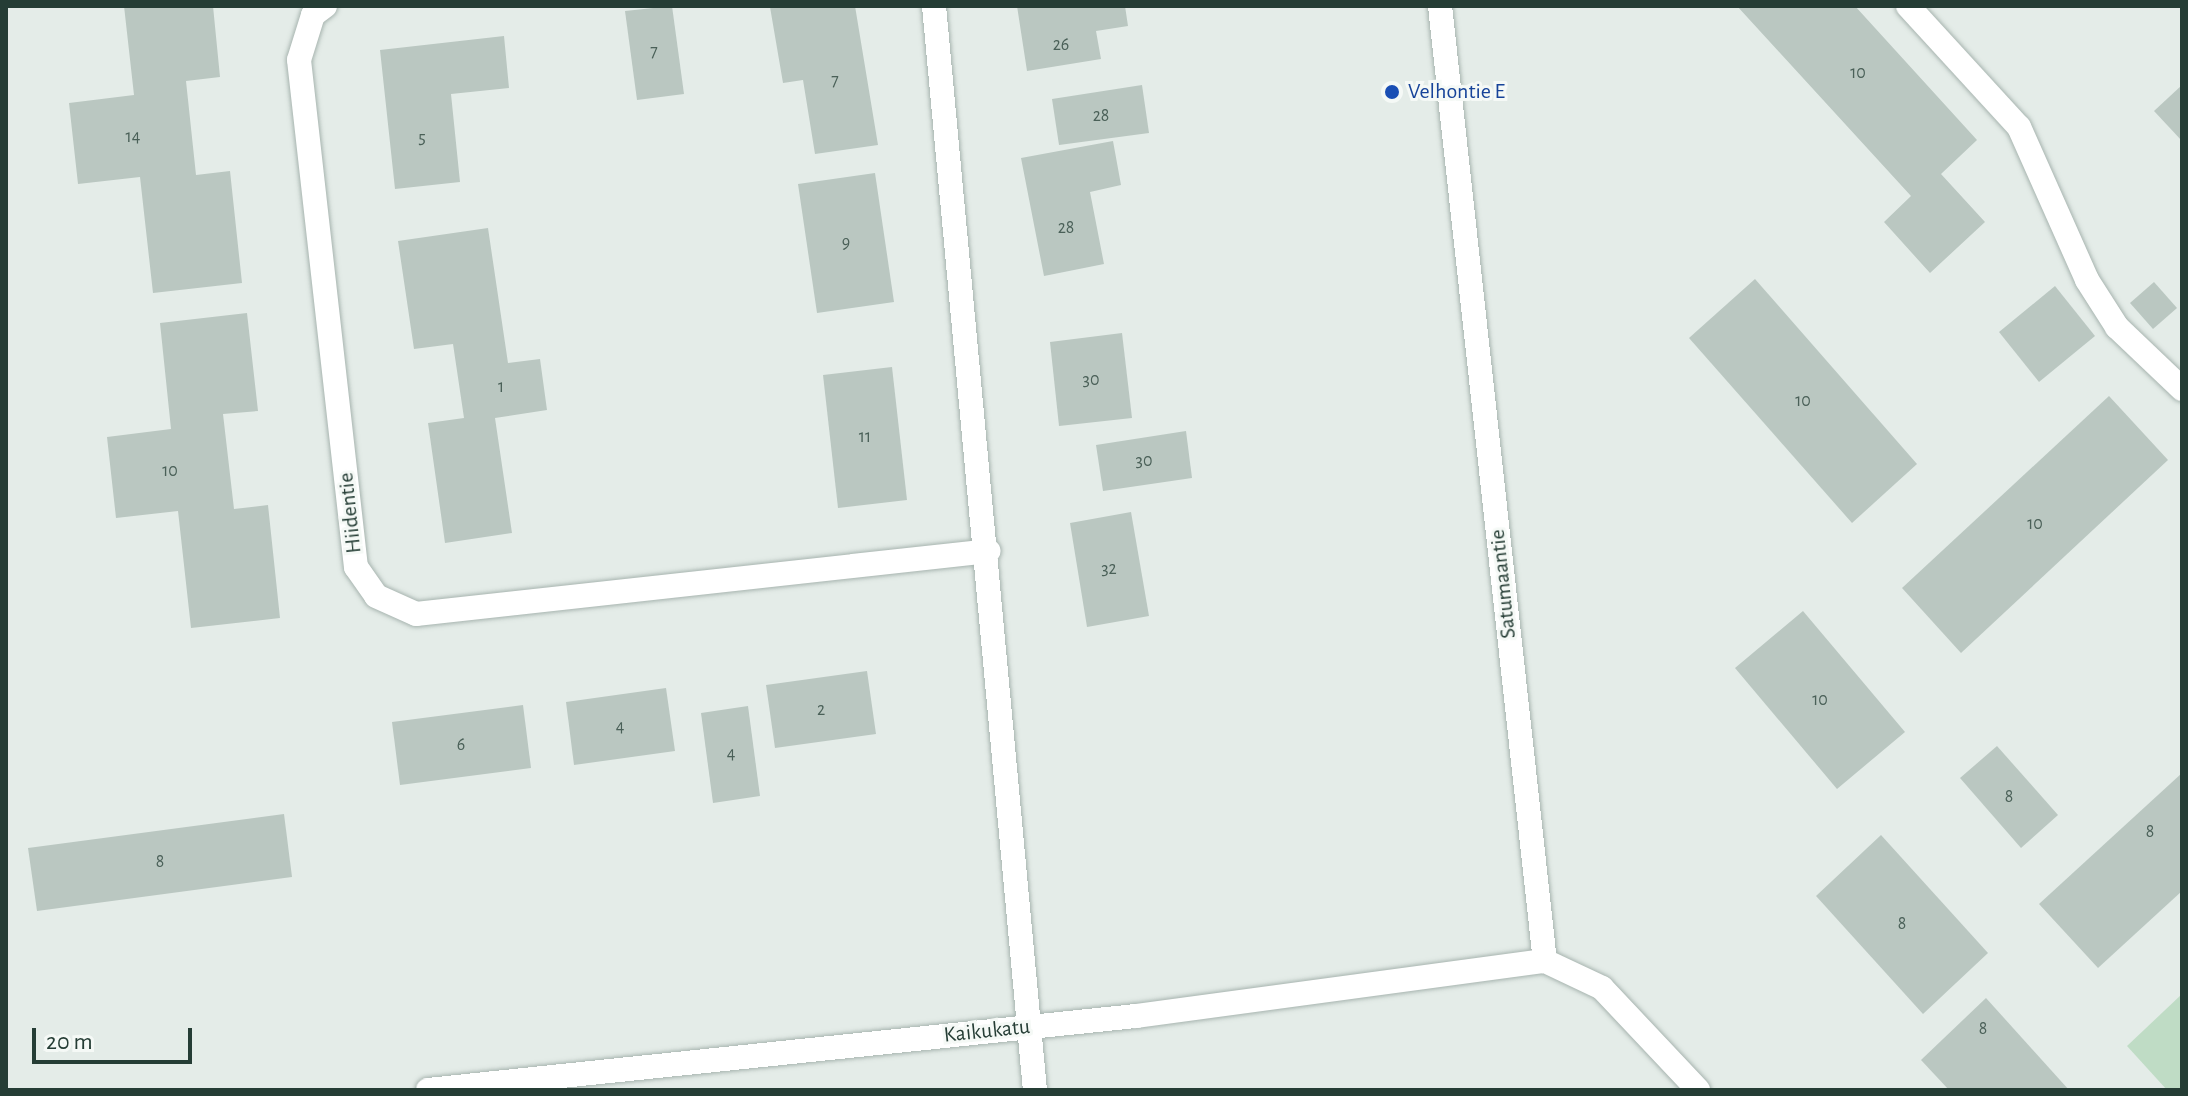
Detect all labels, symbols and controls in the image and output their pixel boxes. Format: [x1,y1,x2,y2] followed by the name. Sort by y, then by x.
[1053,34,1069,56] house number: 26
[650,41,658,63] house number: 7
[1850,62,1866,84] house number: 10
[831,70,839,92] house number: 7
[1408,79,1505,105] place label: Velhontie E
[1383,83,1401,101] marker: Velhontie E
[1093,105,1109,127] house number: 28
[126,126,140,148] house number: 14
[418,127,426,149] house number: 5
[1058,217,1074,239] house number: 28
[842,232,850,254] house number: 9
[1083,369,1099,391] house number: 30
[498,376,504,398] house number: 1
[1795,390,1811,412] house number: 10
[859,426,871,448] house number: 11
[1136,450,1152,472] house number: 30
[162,460,178,482] house number: 10
[333,471,367,555] street label: Hiidentie
[2027,513,2043,535] house number: 10
[1484,528,1522,640] street label: Satumaantie
[1101,558,1117,580] house number: 32
[1812,689,1828,711] house number: 10
[817,699,825,721] house number: 2
[616,716,624,738] house number: 4
[457,734,465,756] house number: 6
[727,743,735,765] house number: 4
[2005,786,2013,808] house number: 8
[2146,821,2154,843] house number: 8
[156,851,164,873] house number: 8
[1898,913,1906,935] house number: 8
[36,1012,196,1062] scale bar
[943,1013,1031,1049] street label: Kaikukatu
[1979,1018,1987,1040] house number: 8
[46,1030,93,1054] text: 20 m

